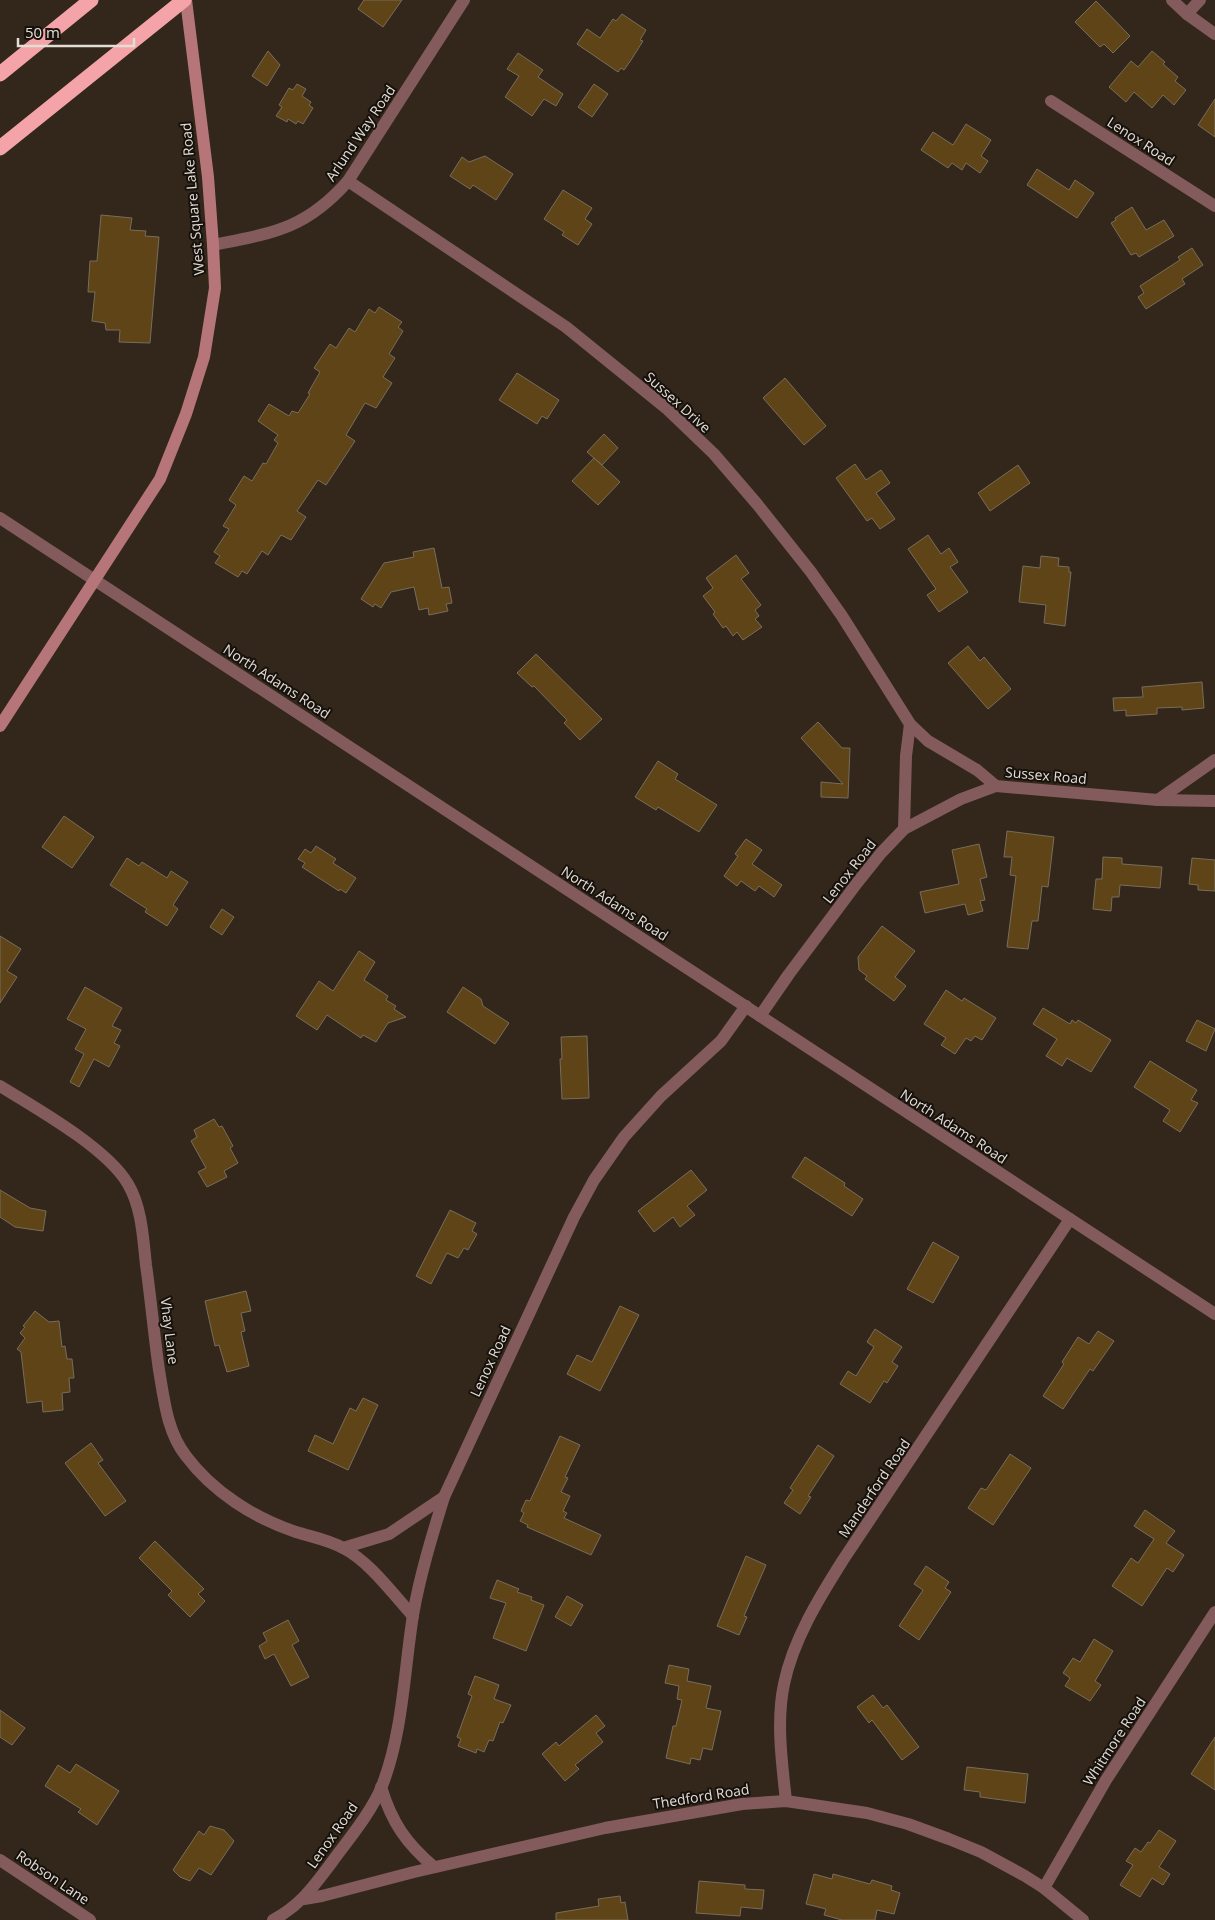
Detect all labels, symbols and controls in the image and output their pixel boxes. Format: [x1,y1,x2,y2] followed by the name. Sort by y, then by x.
[18,15,134,47] scale bar
[25,22,60,42] text: 50 m
[321,81,399,185] street label: Arlund Way Road
[1104,112,1178,170] street label: Lenox Road
[176,122,208,276] street label: West Square Lake Road
[641,367,715,437] street label: Sussex Drive
[220,639,334,723] street label: North Adams Road
[1004,762,1088,788] street label: Sussex Road
[818,835,880,907] street label: Lenox Road
[558,861,672,945] street label: North Adams Road
[897,1084,1011,1168] street label: North Adams Road
[156,1297,184,1365] street label: Vhay Lane
[465,1322,515,1400] street label: Lenox Road
[834,1435,914,1541] street label: Manderford Road
[1078,1693,1150,1789] street label: Whitmore Road
[652,1779,750,1813] street label: Thedford Road
[302,1798,362,1872] street label: Lenox Road
[13,1846,93,1909] street label: Robson Lane

